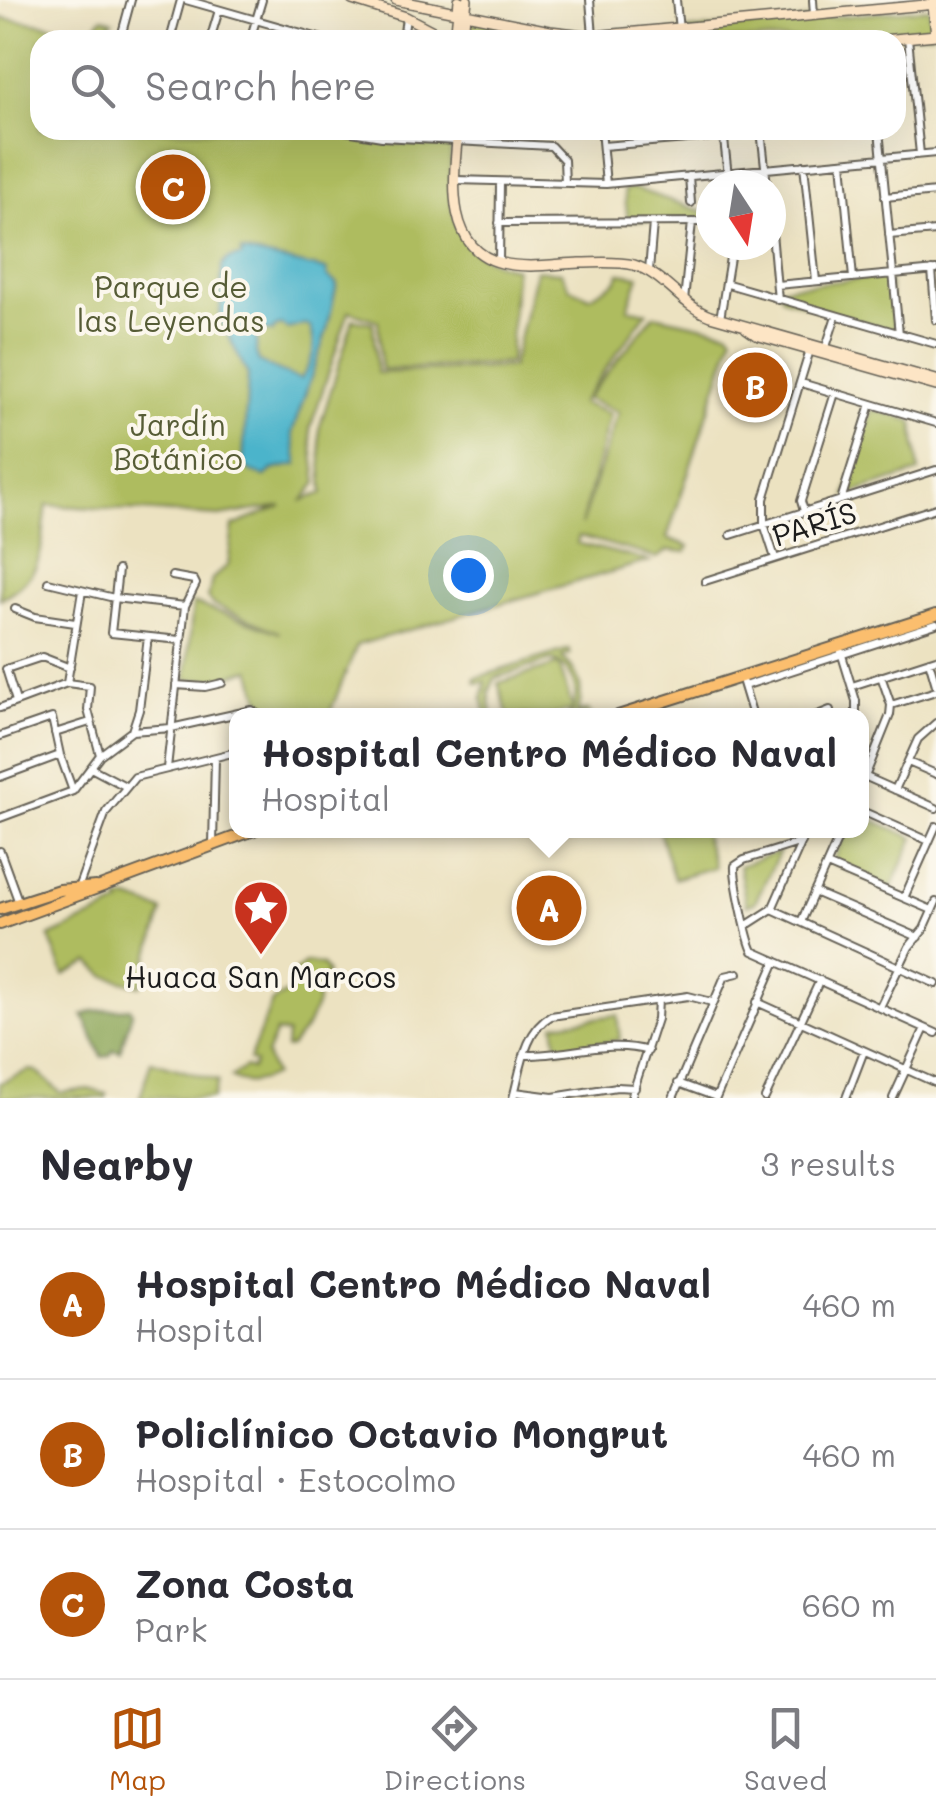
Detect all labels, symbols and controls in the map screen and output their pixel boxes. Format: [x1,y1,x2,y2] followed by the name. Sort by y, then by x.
[30,30,906,140] search box
[65,58,120,113] icon: search
[145,60,376,110] text: Search here
[140,150,206,224] pin: C
[696,170,786,260] north arrow
[77,266,265,340] park label: Parque de las Leyendas
[722,348,788,422] pin: B
[113,404,243,478] park label: Jardín Botánico
[767,491,861,555] street label: PARÍS
[443,550,494,601] your location
[229,708,869,838] popup
[261,727,837,777] text: Hospital Centro Médico Naval
[261,777,390,819] text: Hospital
[516,870,582,946] pin: A
[231,878,291,957] place icon: Huaca San Marcos
[125,956,397,996] place label: Huaca San Marcos
[40,1136,194,1191] text: Nearby
[760,1142,896,1184] text: 3 results
[135,1258,711,1308] text: Hospital Centro Médico Naval
[61,1283,84,1325] text: A
[802,1283,896,1325] text: 460 m
[135,1308,264,1350] text: Hospital
[135,1408,668,1458] text: Policlínico Octavio Mongrut
[62,1433,83,1475] text: B
[802,1433,896,1475] text: 460 m
[135,1458,456,1500] text: Hospital · Estocolmo
[135,1558,355,1608] text: Zona Costa
[61,1583,84,1625] text: C
[802,1583,896,1625] text: 660 m
[135,1608,208,1650] text: Park
[109,1701,166,1797] tab: Map
[384,1701,526,1797] tab: Directions
[744,1701,827,1797] tab: Saved

